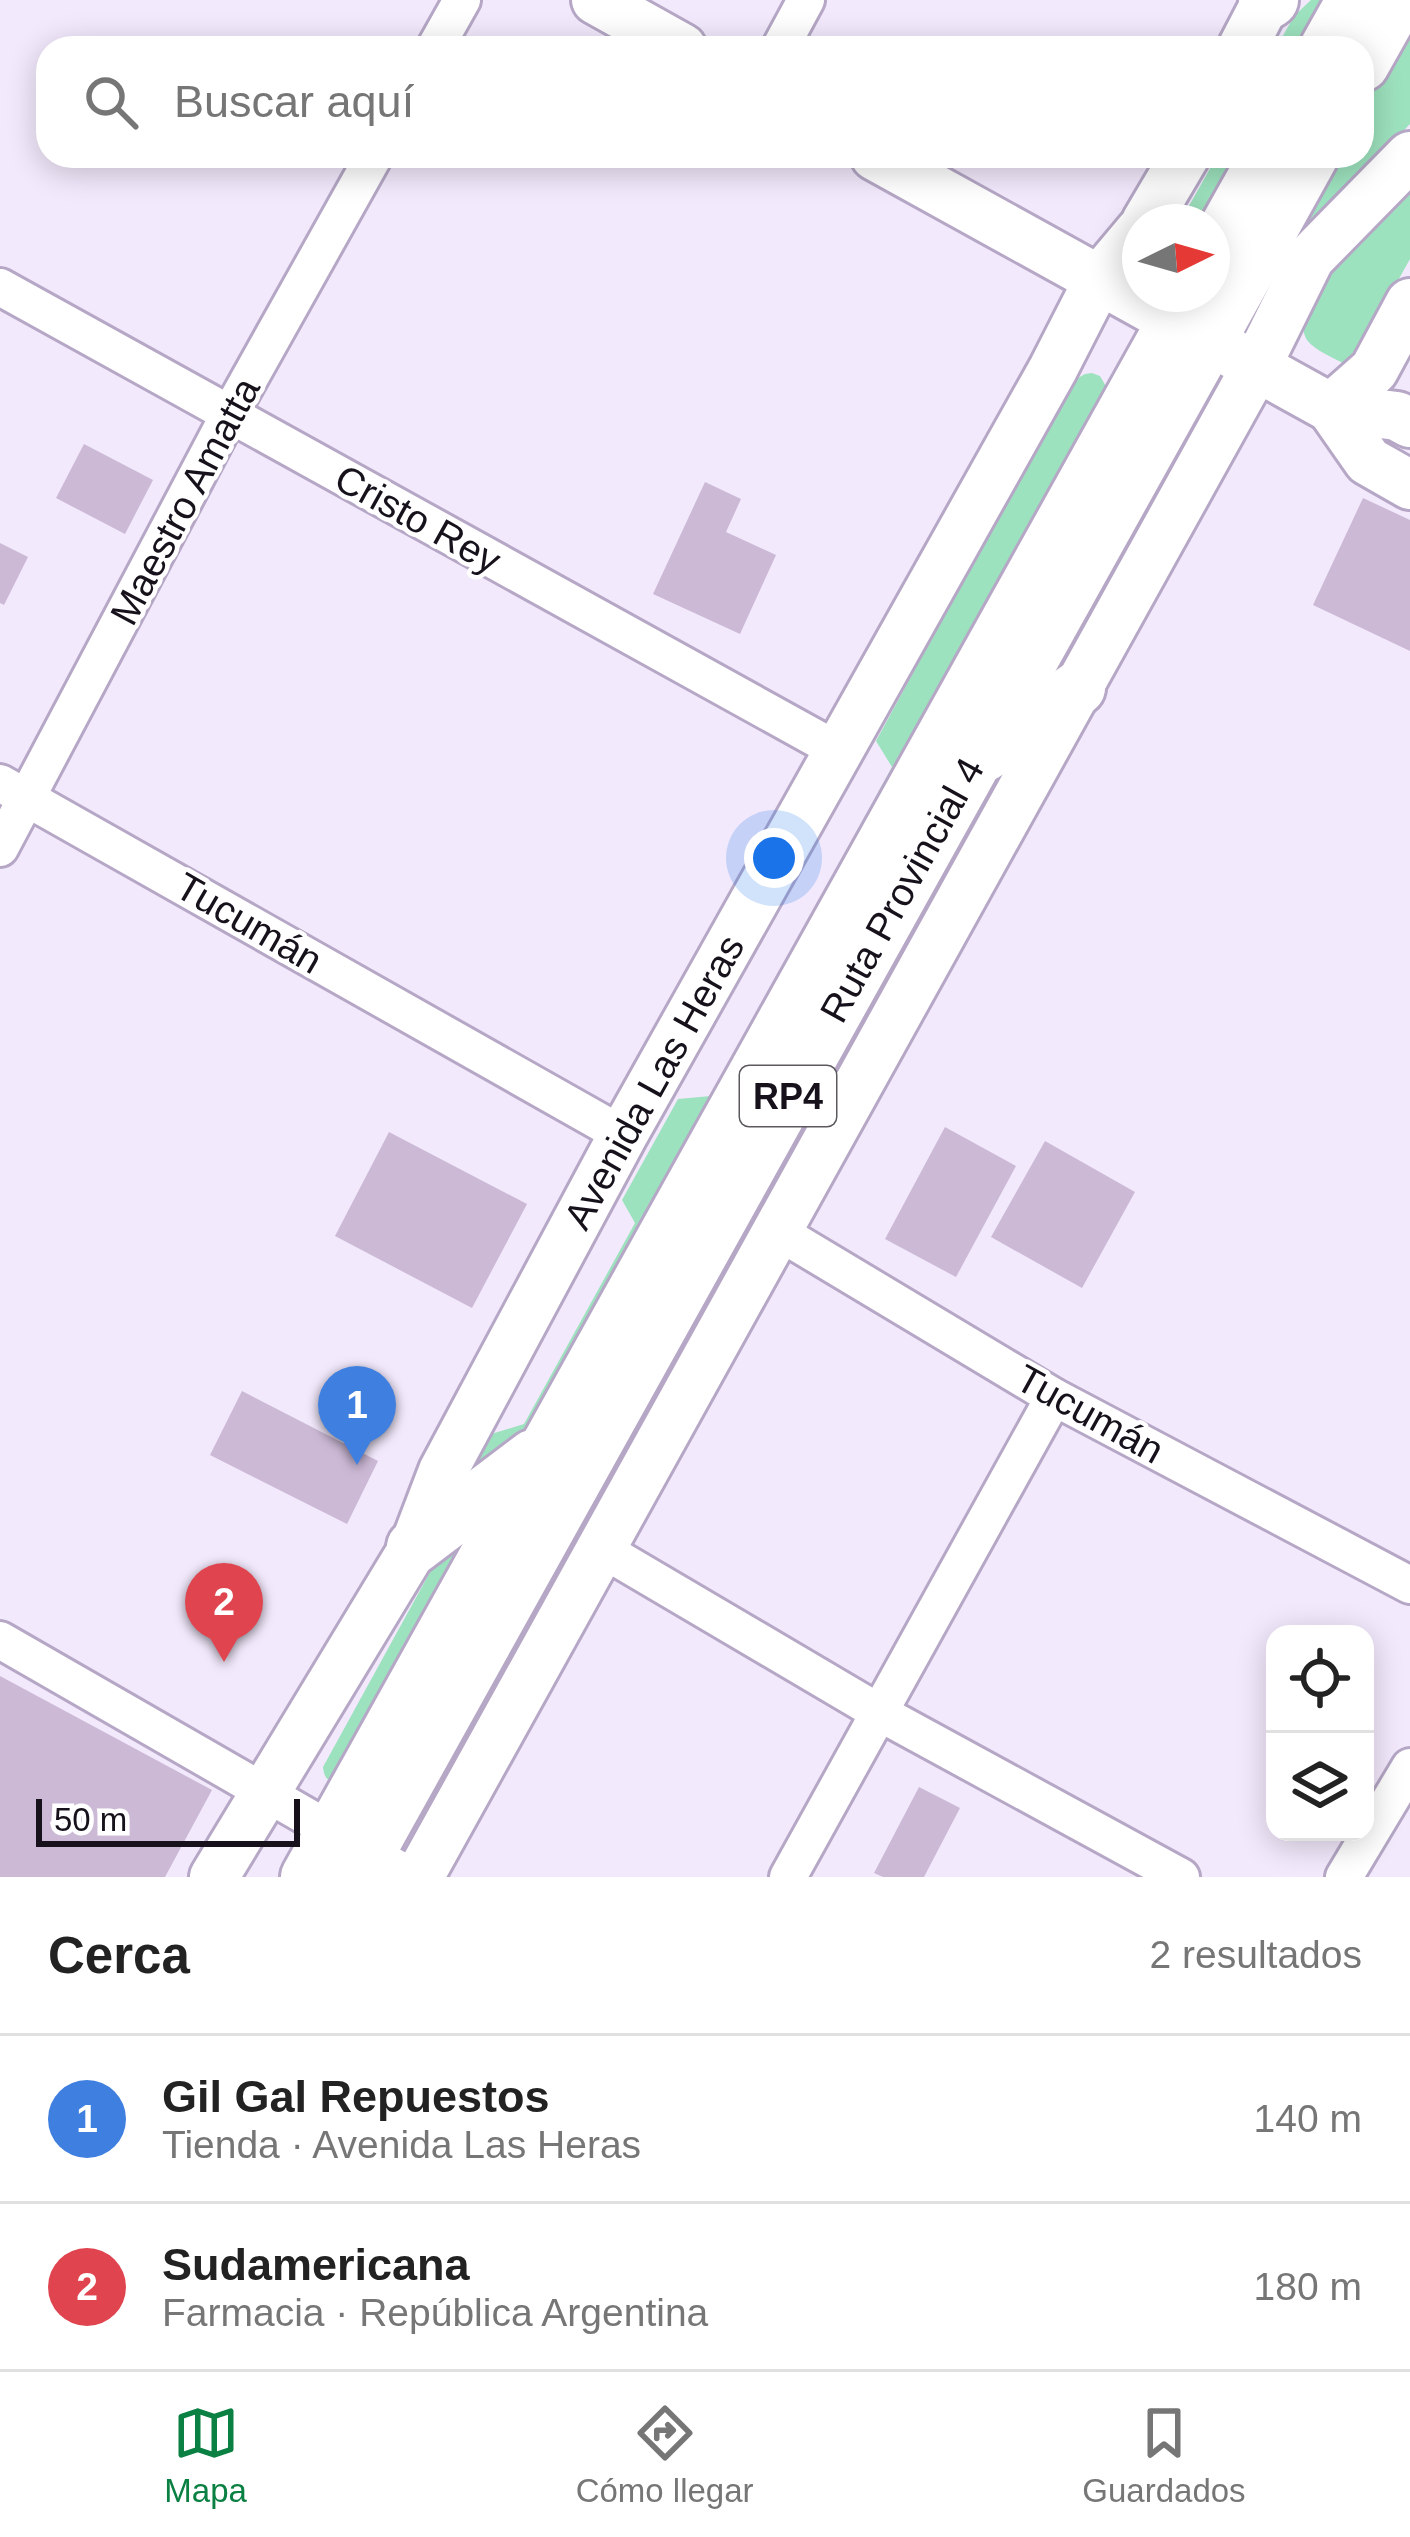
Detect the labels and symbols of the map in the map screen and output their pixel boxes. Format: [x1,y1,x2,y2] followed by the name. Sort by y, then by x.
[1122,204,1230,312] north arrow
[102,370,268,632] street label: Maestro Amatta
[328,456,508,582] street label: Cristo Rey
[812,751,992,1029] street label: Ruta Provincial 4
[744,828,804,888] your location
[168,864,330,982] street label: Tucumán
[555,928,753,1236] street label: Avenida Las Heras
[740,1066,836,1126] road number: RP4
[1009,1356,1171,1472] street label: Tucumán
[318,1366,396,1465] pin: 1
[185,1563,263,1662] pin: 2
[36,1793,300,1846] scale bar

